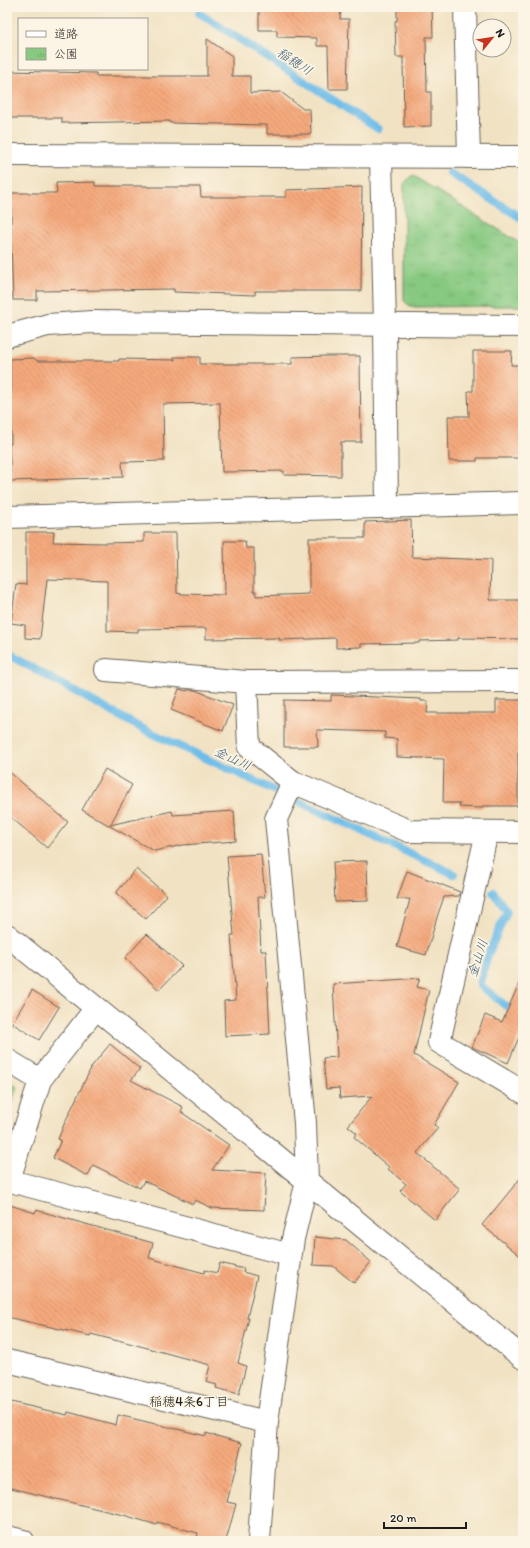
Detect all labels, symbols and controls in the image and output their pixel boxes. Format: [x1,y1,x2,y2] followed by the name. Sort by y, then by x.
[18,18,148,70] legend
[472,18,512,58] north arrow
[54,27,78,41] text: 道路
[493,27,508,40] text: N
[274,45,315,78] water label: 稲穂川
[54,47,78,61] text: 公園
[212,743,254,773] water label: 金山川
[464,937,491,979] water label: 金山川
[149,1394,229,1409] district label: 稲穂4条6丁目
[384,1504,466,1530] scale bar
[390,1511,417,1525] text: 20 m

